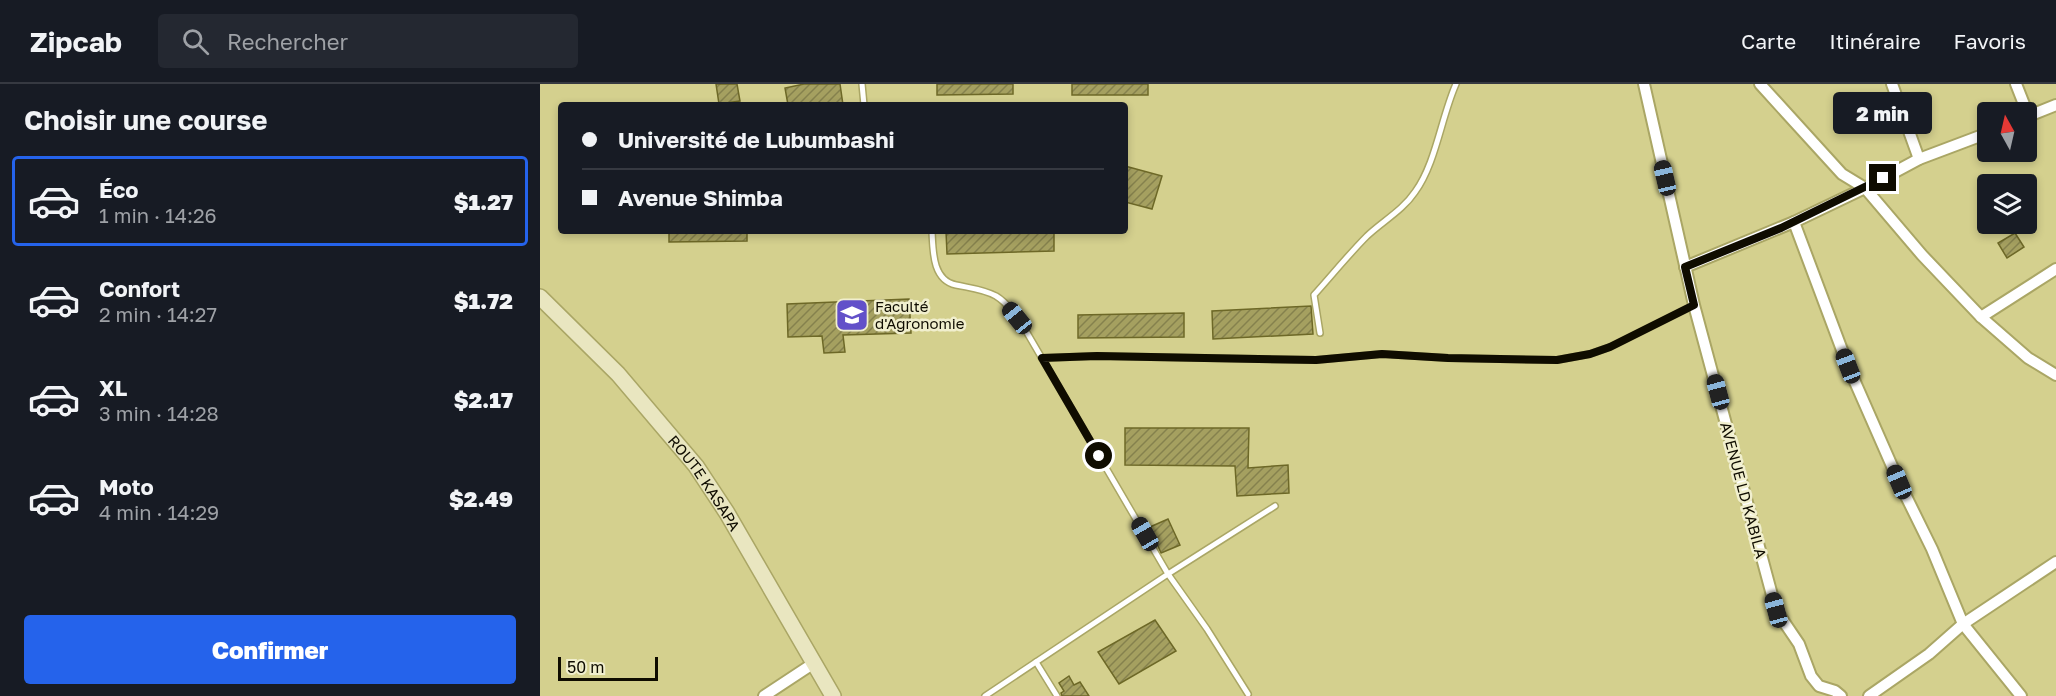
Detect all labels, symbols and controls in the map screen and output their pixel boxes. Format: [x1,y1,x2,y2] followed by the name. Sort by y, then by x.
[158,14,578,68] search box
[30,25,122,58] text: Zipcab
[179,25,212,58] icon: search
[227,28,348,55] text: Rechercher
[1741,28,1796,54] text: Carte
[1829,28,1921,54] text: Itinéraire
[1954,28,2026,54] text: Favoris
[1834,91,1932,133] callout: 2 min
[1856,101,1909,125] text: 2 min
[1977,102,2037,162] north arrow
[1977,102,2037,234] map controls
[24,104,267,136] text: Choisir une course
[618,126,895,153] text: Université de Lubumbashi
[1652,158,1678,198] car
[1869,164,1896,191] route end
[27,174,81,228] icon: car
[1977,174,2037,234] button: layers
[99,176,138,203] text: Éco
[618,184,783,211] text: Avenue Shimba
[454,188,513,215] text: $1.27
[99,203,217,227] text: 1 min · 14:26
[27,273,81,327] icon: car
[99,275,180,302] text: Confort
[454,287,513,314] text: $1.72
[834,297,870,333] school or university icon: Faculté d'Agronomie
[875,297,965,332] place label: Faculté d'Agronomie
[999,298,1035,338] car
[99,302,217,326] text: 2 min · 14:27
[1833,346,1863,386] car
[27,372,81,426] icon: car
[1705,372,1731,412] car
[99,374,127,401] text: XL
[454,386,513,413] text: $2.17
[99,401,219,425] text: 3 min · 14:28
[1717,420,1771,560] street label: AVENUE LD KABILA
[665,431,744,534] street label: ROUTE KASAPA
[1085,442,1112,469] route start
[1884,462,1914,502] car
[27,471,81,525] icon: car
[99,473,154,500] text: Moto
[449,485,513,512] text: $2.49
[99,500,219,524] text: 4 min · 14:29
[1128,514,1162,554] car
[1763,590,1789,630] car
[24,615,516,684] button: Confirmer
[558,654,658,682] scale bar
[567,657,604,677] text: 50 m

